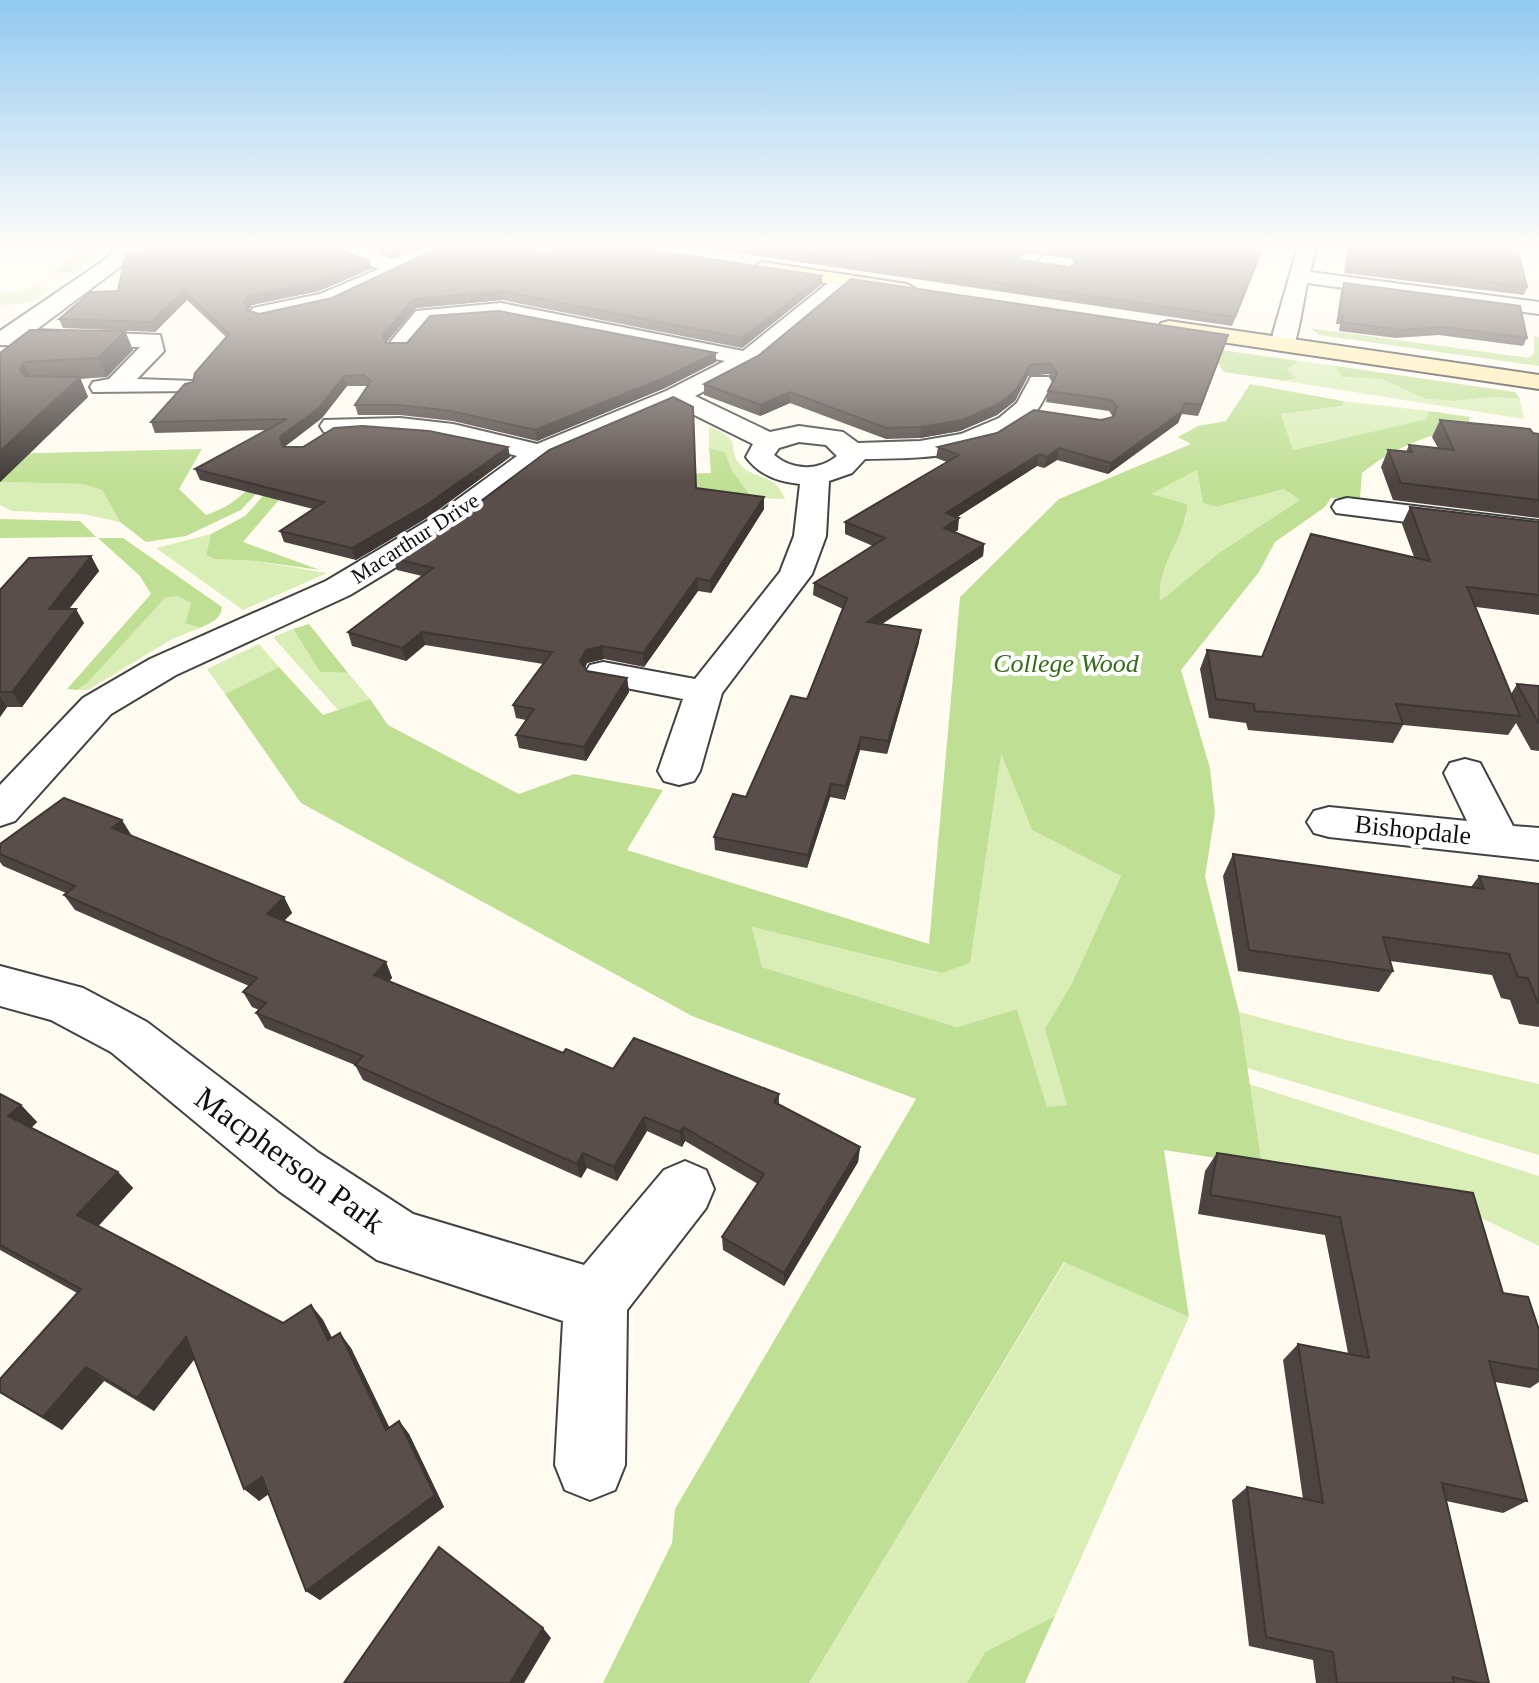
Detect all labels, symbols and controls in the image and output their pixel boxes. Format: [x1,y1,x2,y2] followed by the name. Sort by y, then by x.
[346,487,484,589] street label: Macarthur Drive
[993,649,1140,678] park label: College Wood
[1353,809,1473,851] street label: Bishopdale
[188,1079,392,1241] street label: Macpherson Park

